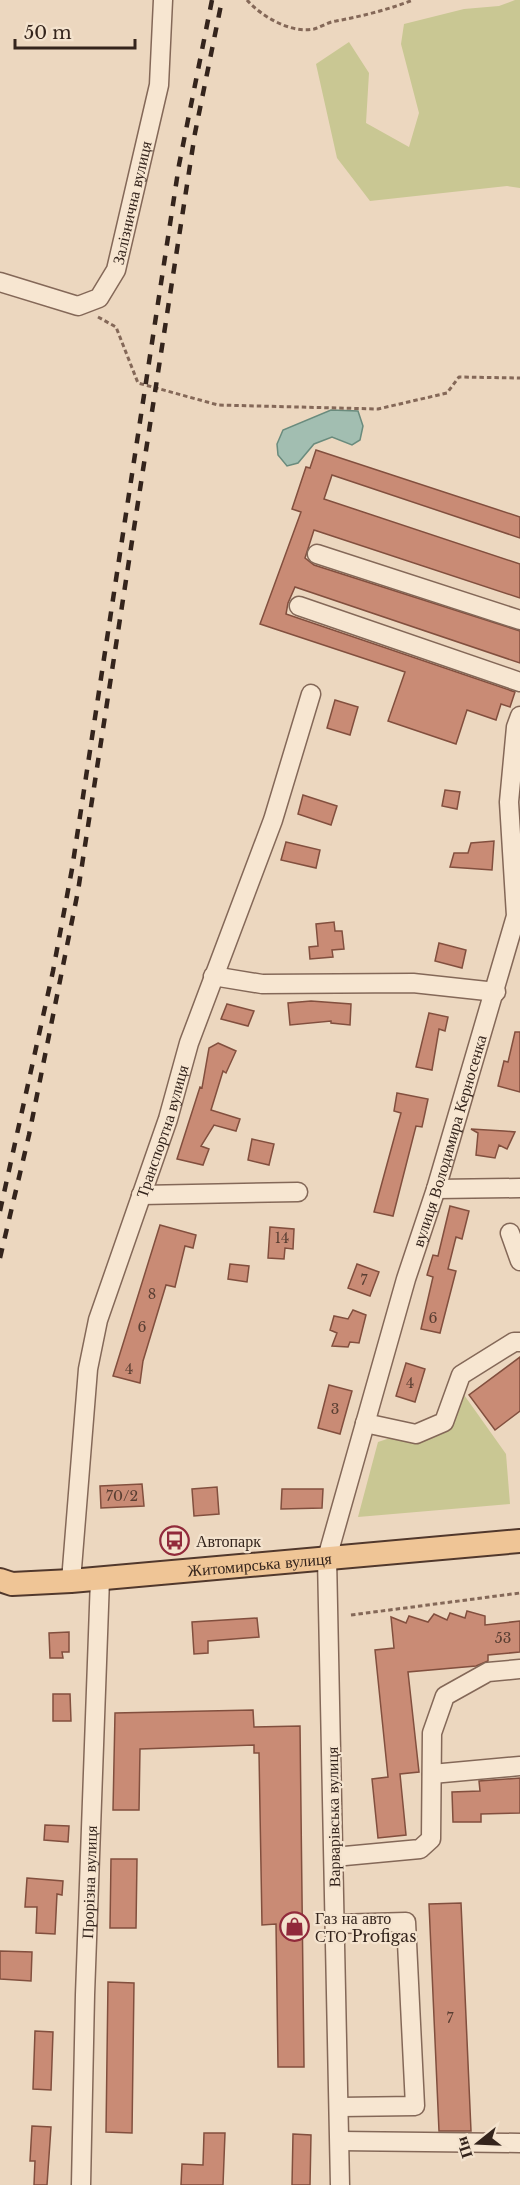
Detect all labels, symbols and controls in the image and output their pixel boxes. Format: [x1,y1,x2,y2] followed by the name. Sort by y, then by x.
[15,12,135,50] scale bar
[24,22,72,44] text: 50 m
[108,138,156,266] street label: Залізнична вулиця
[408,1033,491,1249] street label: вулиця Володимира Керносенка
[131,1062,193,1200] street label: Транспортна вулиця
[275,1229,289,1247] house number: 14
[360,1271,368,1289] house number: 7
[148,1285,156,1303] house number: 8
[428,1309,438,1327] house number: 6
[137,1318,147,1336] house number: 6
[125,1360,133,1378] house number: 4
[406,1374,414,1392] house number: 4
[331,1400,339,1418] house number: 3
[106,1487,138,1505] house number: 70/2
[159,1525,191,1557] bus stop icon: Автопарк
[196,1531,261,1551] place label: Автопарк
[187,1548,333,1581] street label: Житомирська вулиця
[495,1629,511,1647] house number: 53
[322,1746,344,1887] street label: Варварівська вулиця
[77,1824,101,1939] street label: Прорізна вулиця
[315,1908,416,1946] place label: Газ на авто СТО Profigas
[278,1911,310,1943] shop icon: Газ на авто СТО Profigas
[446,2009,454,2027] house number: 7
[448,2113,508,2173] north arrow
[451,2134,477,2161] text: Пн

